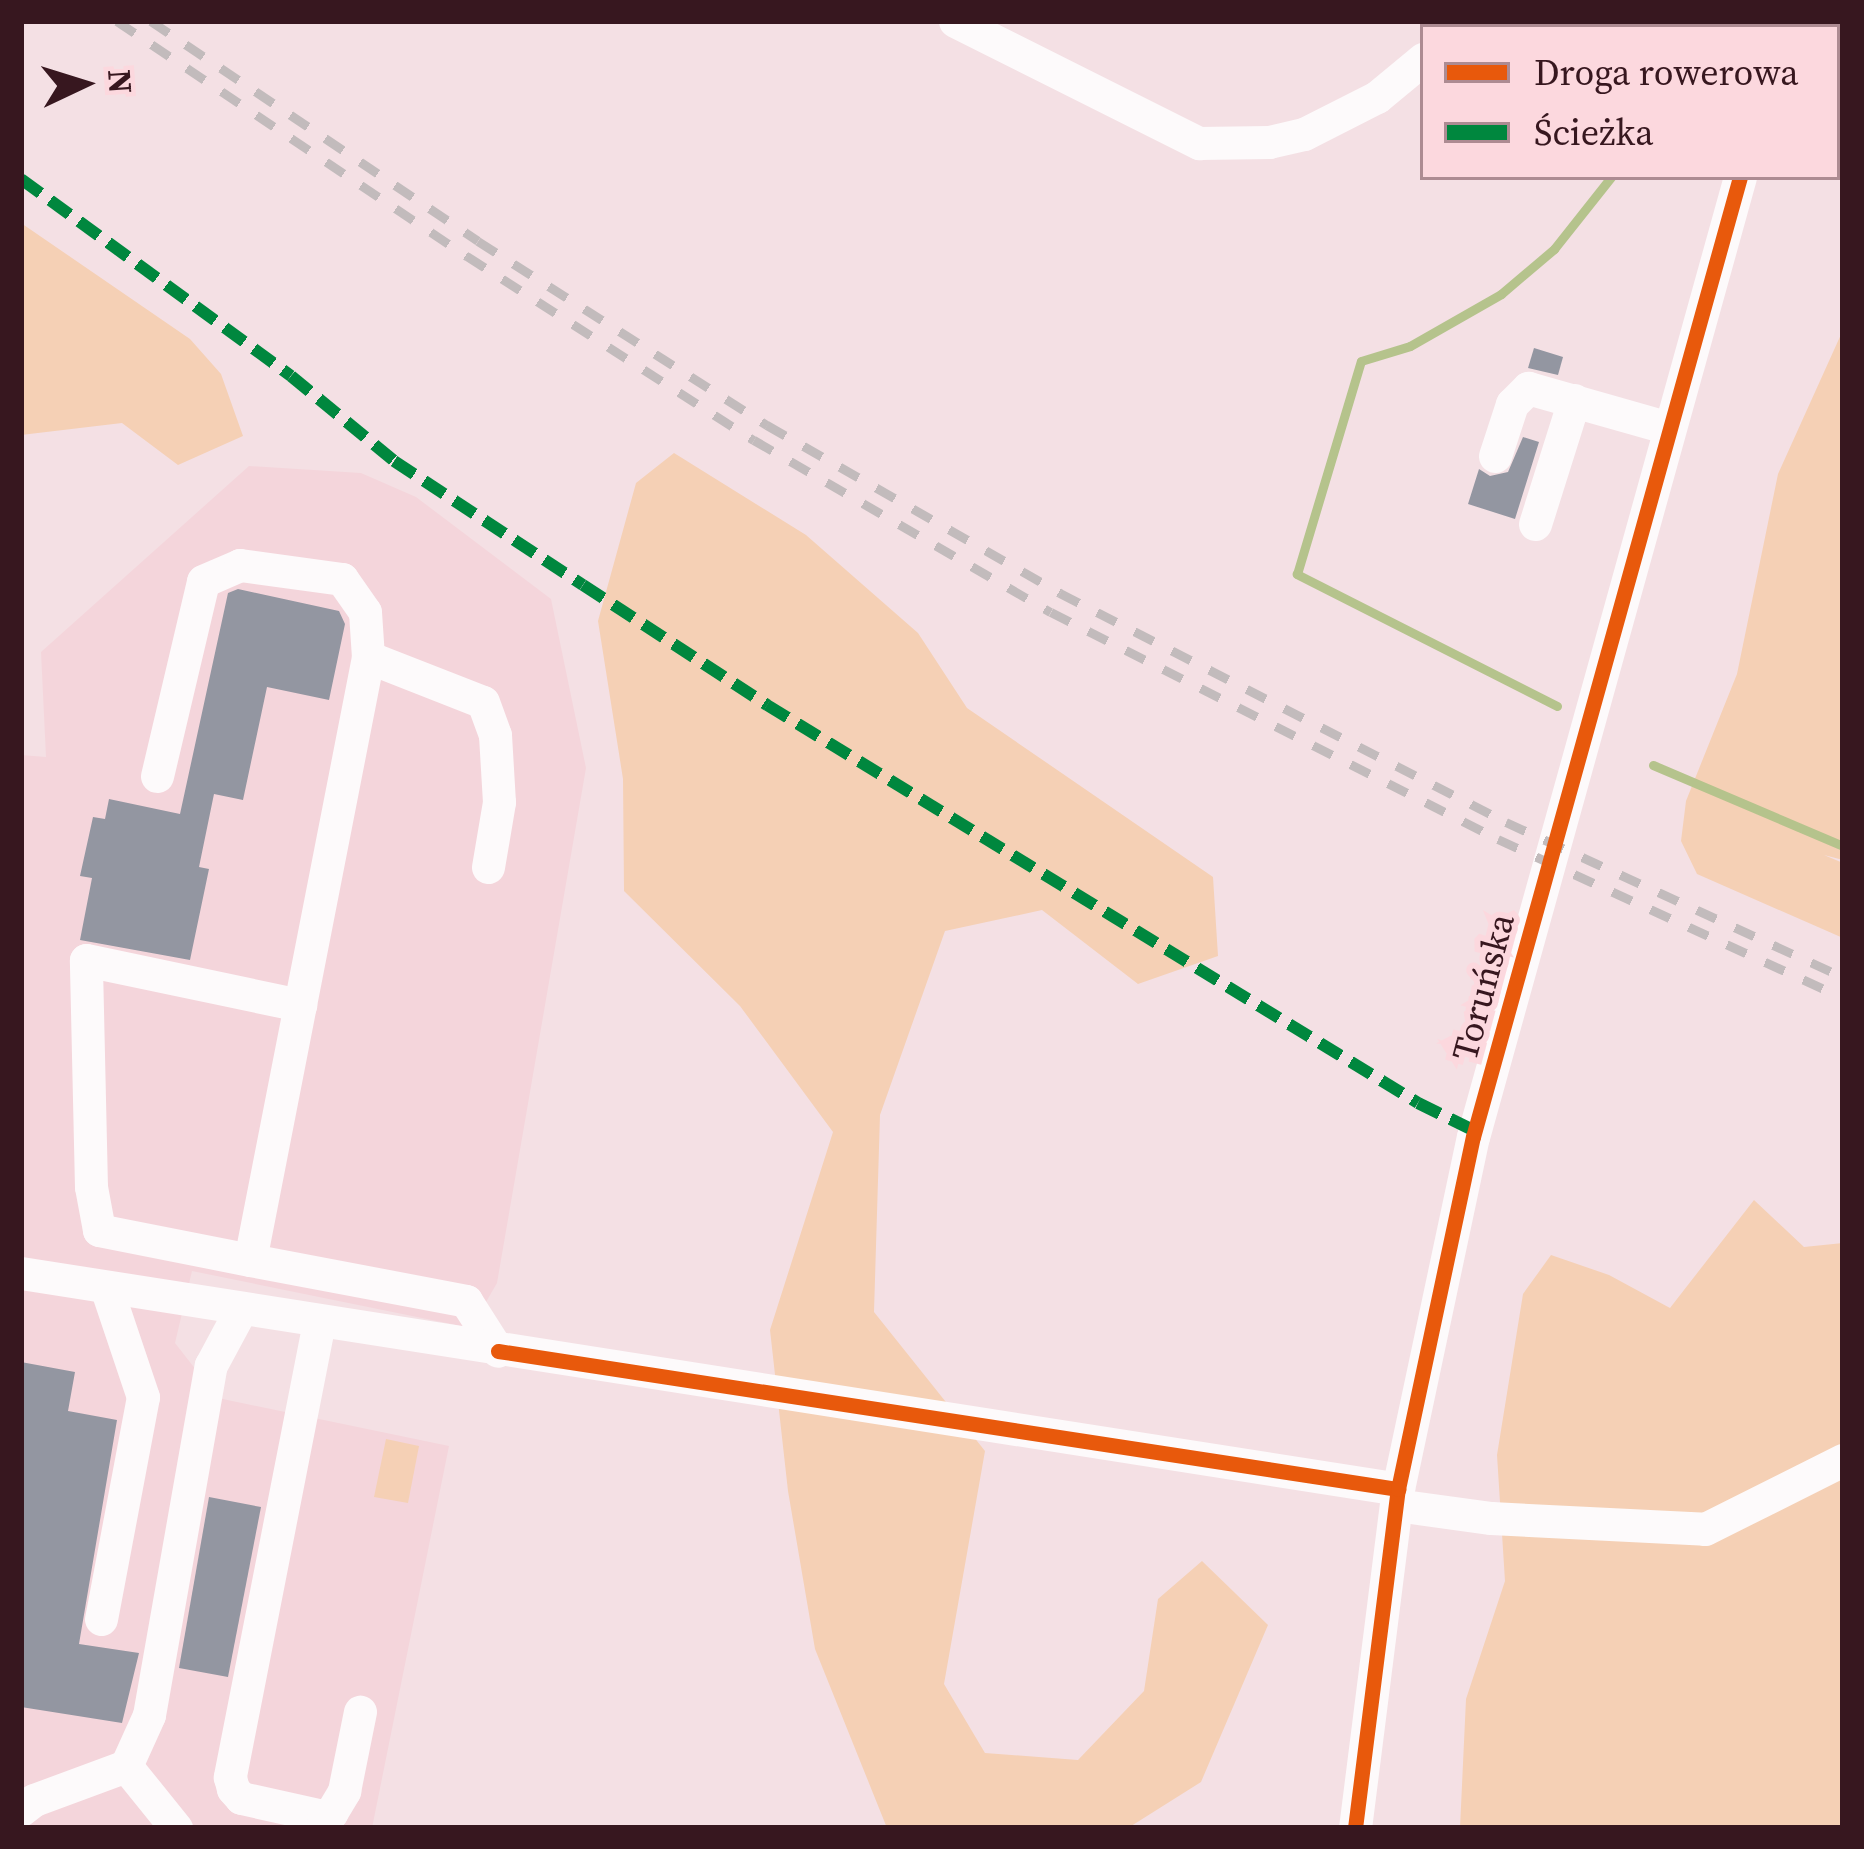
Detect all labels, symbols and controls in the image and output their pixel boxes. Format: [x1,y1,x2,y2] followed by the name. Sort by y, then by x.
[24,24,144,144] north arrow
[1420,24,1840,180] legend
[1534,48,1799,97] text: Droga rowerowa
[97,68,144,95] text: N
[1534,108,1654,157] text: Ścieżka
[1443,909,1523,1065] street label: Toruńska

